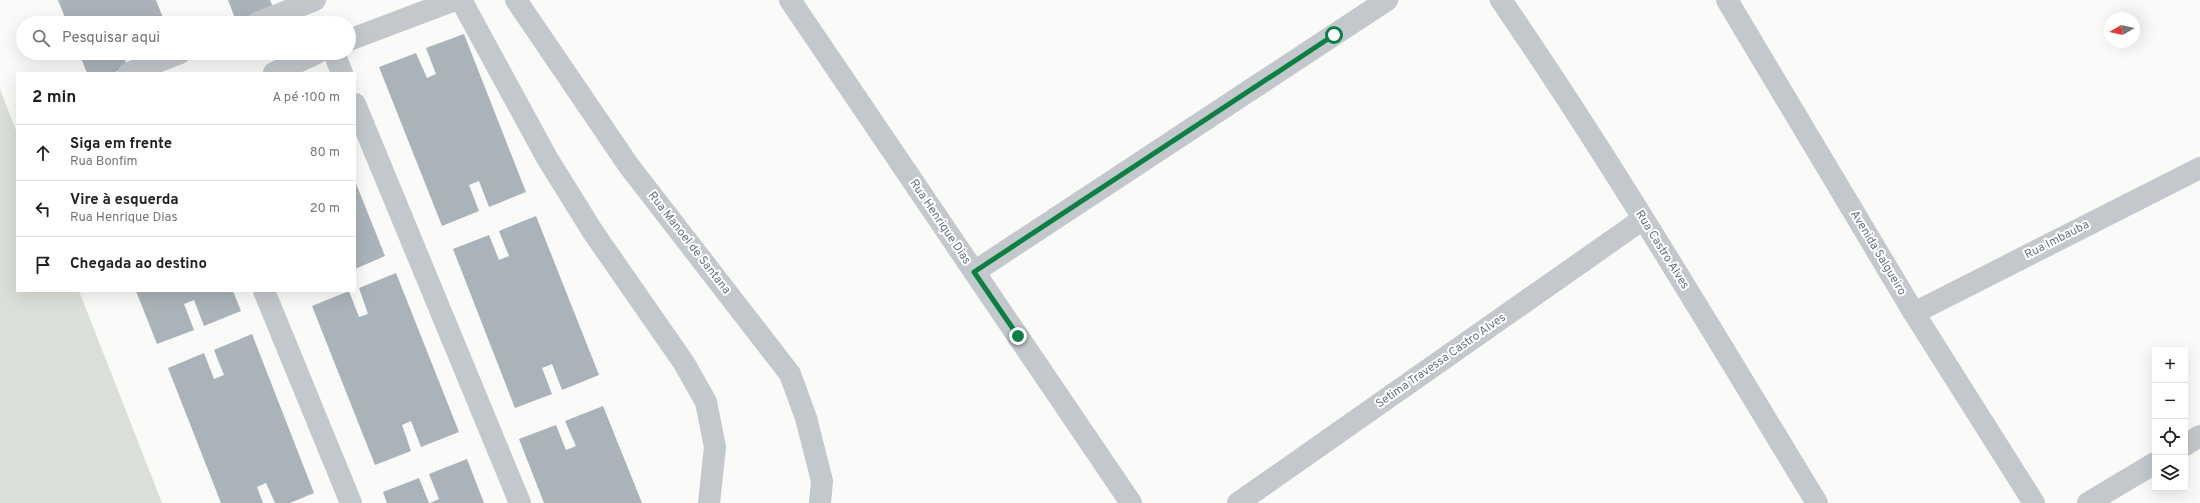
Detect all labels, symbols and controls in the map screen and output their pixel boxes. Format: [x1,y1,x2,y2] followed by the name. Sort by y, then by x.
[2104,12,2140,48] north arrow
[16,16,356,60] search box
[1325,26,1343,44] route start
[30,27,52,49] icon: search
[62,29,160,48] text: Pesquisar aqui
[32,87,76,109] text: 2 min
[272,90,340,106] text: A pé · 100 m
[70,135,172,154] text: Siga em frente
[32,142,54,164] icon: ahead
[310,145,340,161] text: 80 m
[70,154,138,170] text: Rua Bonfim
[906,176,974,268] street label: Rua Henrique Dias
[644,188,734,298] street label: Rua Manoel de Santana
[70,191,179,210] text: Vire à esquerda
[32,198,54,220] icon: left
[310,201,340,217] text: 20 m
[1846,207,1910,299] street label: Avenida Salgueiro
[1631,208,1693,292] street label: Rua Castro Alves
[70,210,178,226] text: Rua Henrique Dias
[2022,217,2092,263] street label: Rua Imbauba
[32,254,54,276] icon: arrive
[70,255,207,274] text: Chegada ao destino
[1373,310,1509,412] street label: Setima Travessa Castro Alves
[1009,327,1027,345] route end
[2152,347,2188,491] map controls
[2152,347,2188,383] button: +
[2152,383,2188,419] button: −
[2152,419,2188,455] button: locate
[2152,455,2188,491] button: layers

